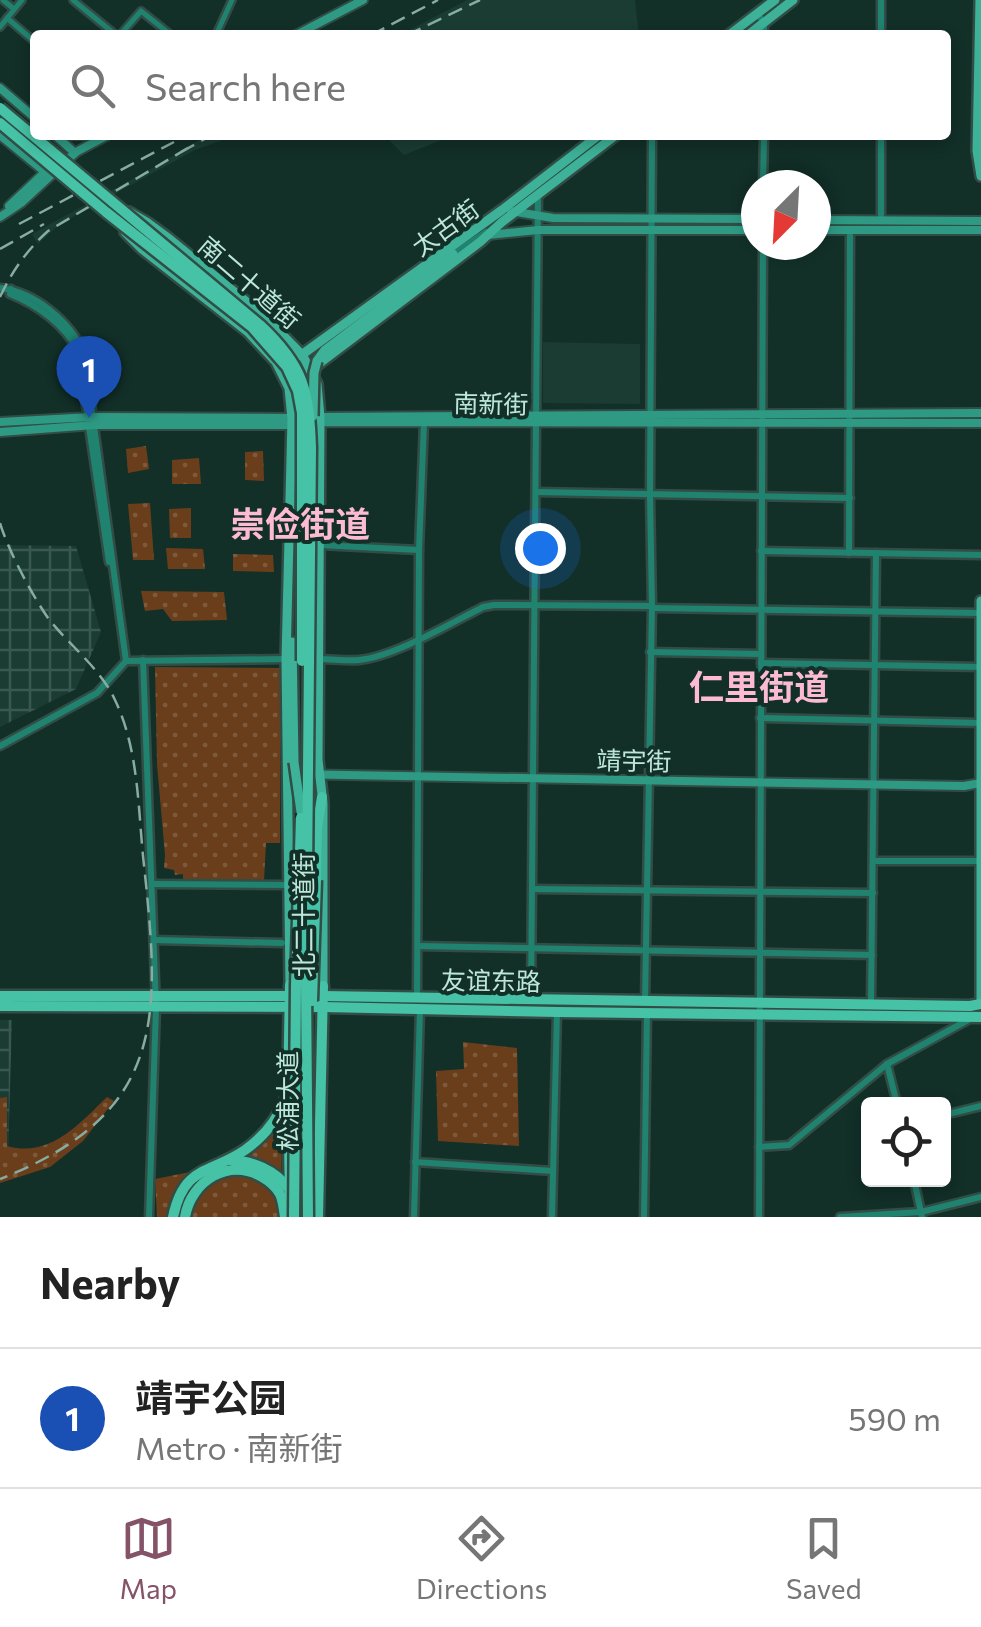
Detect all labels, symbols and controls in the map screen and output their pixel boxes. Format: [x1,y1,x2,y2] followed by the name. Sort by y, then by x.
[30,30,951,140] search box
[65,58,120,113] icon: search
[145,62,346,109] text: Search here
[741,170,831,260] north arrow
[406,193,484,261] street label: 太古街
[193,230,307,334] street label: 南二十道街
[56,336,122,418] pin: 1
[453,387,529,419] street label: 南新街
[230,501,370,544] district label: 崇俭街道
[515,523,566,574] your location
[689,664,829,707] district label: 仁里街道
[596,744,672,776] street label: 靖宇街
[288,852,318,978] street label: 北二十道街
[441,964,541,996] street label: 友谊东路
[272,1051,302,1151] street label: 松浦大道
[861,1097,951,1187] map controls
[861,1097,951,1187] button: locate
[40,1256,180,1308] text: Nearby
[135,1373,287,1420] text: 靖宇公园
[65,1398,80,1438] text: 1
[848,1398,941,1438] text: 590 m
[135,1427,342,1467] text: Metro · 南新街
[119,1511,177,1605] tab: Map
[416,1511,547,1605] tab: Directions
[786,1511,862,1605] tab: Saved

